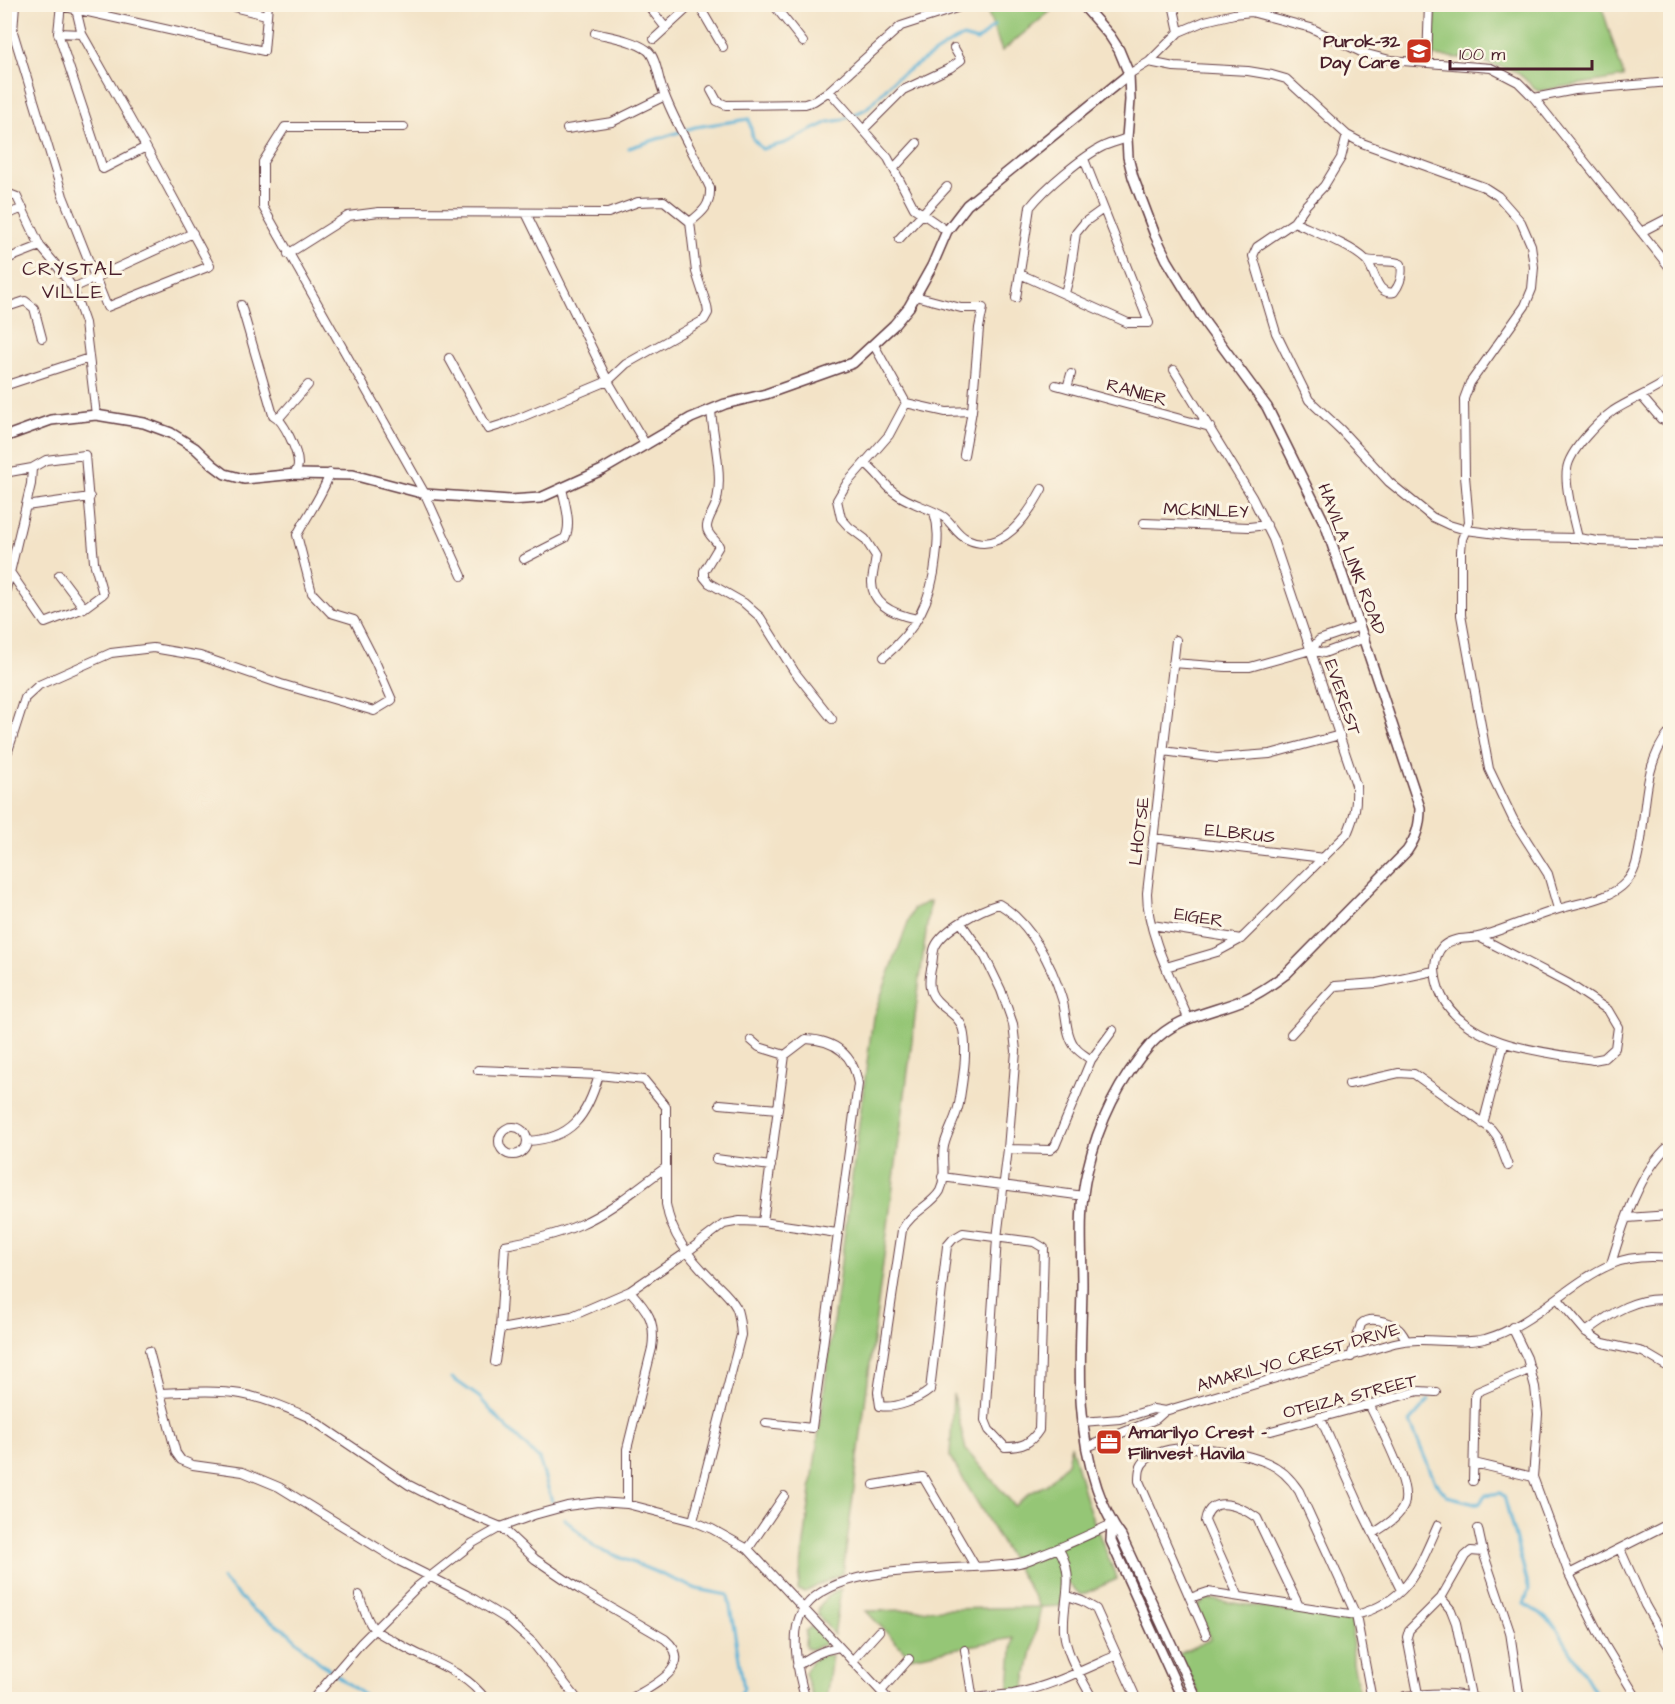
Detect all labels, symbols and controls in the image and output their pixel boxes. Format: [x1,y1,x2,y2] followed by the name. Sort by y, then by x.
[1321,29,1401,76] place label: Purok-32 Day Care
[1450,33,1592,71] scale bar
[1404,36,1434,66] school or university icon: Purok-32 Day Care
[1459,42,1505,67] text: 100 m
[22,255,124,306] district label: CRYSTAL VILLE
[1104,372,1170,413] street label: RANIER
[1311,480,1392,639] street label: HAVILA LINK ROAD
[1163,497,1249,524] street label: MCKINLEY
[1318,656,1367,739] street label: EVEREST
[1123,795,1156,867] street label: LHOTSE
[1204,817,1276,850] street label: ELBRUS
[1173,901,1225,934] street label: EIGER
[1194,1316,1403,1398] street label: AMARILYO CREST DRIVE
[1280,1368,1421,1425] street label: OTEIZA STREET
[1128,1420,1267,1466] place label: Amarilyo Crest - Filinvest Havila
[1094,1427,1124,1457] office icon: Amarilyo Crest - Filinvest Havila

